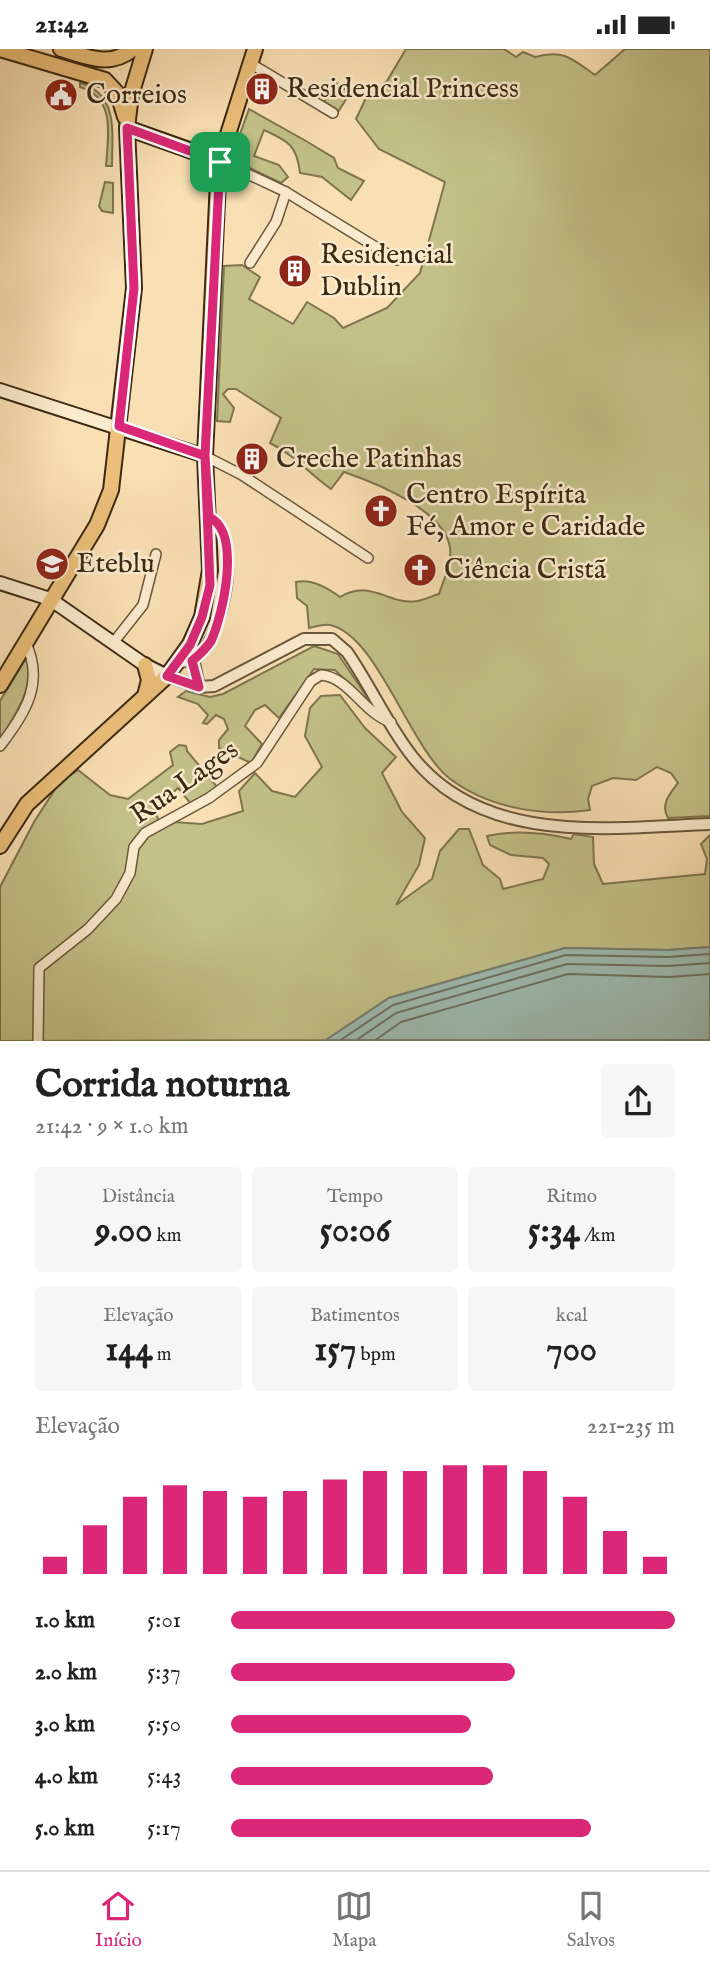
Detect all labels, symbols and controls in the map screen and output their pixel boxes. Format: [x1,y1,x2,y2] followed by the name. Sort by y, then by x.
[35,8,89,41] text: 21:42
[243,70,281,108] building icon: Residencial Princess
[286,72,519,107] place label: Residencial Princess
[42,76,80,114] public building icon: Correios
[86,78,187,113] place label: Correios
[190,132,250,192] pin
[201,143,239,181] icon: arrive
[320,238,454,305] place label: Residencial Dublin
[276,252,314,290] building icon: Residencial Dublin
[233,440,271,478] building icon: Creche Patinhas
[276,442,462,477] place label: Creche Patinhas
[406,478,646,545] place label: Centro Espírita Fé, Amor e Caridade
[362,492,400,530] church icon: Centro Espírita Fé, Amor e Caridade
[33,545,71,583] school or university icon: Eteblu
[76,547,155,582] place label: Eteblu
[401,551,439,589] church icon: Ciência Cristã
[444,553,607,588] place label: Ciência Cristã
[124,733,246,833] street label: Rua Lages
[35,1062,290,1110] text: Corrida noturna
[601,1064,675,1138] button: share
[35,1112,189,1141] text: 21:42 · 9 × 1.0 km
[102,1185,175,1209] text: Distância
[327,1185,383,1209] text: Tempo
[546,1185,597,1209] text: Ritmo
[95,1209,152,1254] text: 9.00
[320,1209,390,1254] text: 50:06
[528,1209,580,1254] text: 5:34
[152,1224,181,1248] text: km
[580,1224,615,1248] text: /km
[103,1304,173,1328] text: Elevação
[310,1304,400,1328] text: Batimentos
[556,1304,588,1328] text: kcal
[105,1328,153,1373] text: 144
[314,1328,356,1373] text: 157
[546,1328,597,1373] text: 700
[153,1343,171,1367] text: m
[356,1343,396,1367] text: bpm
[35,1412,120,1441] text: Elevação
[587,1412,675,1441] text: 221–235 m
[35,1606,95,1635] text: 1.0 km
[147,1606,181,1635] text: 5:01
[35,1658,97,1687] text: 2.0 km
[147,1658,181,1687] text: 5:37
[35,1710,95,1739] text: 3.0 km
[147,1710,181,1739] text: 5:50
[35,1762,98,1791] text: 4.0 km
[147,1762,181,1791] text: 5:43
[35,1814,95,1843] text: 5.0 km
[147,1814,181,1843] text: 5:17
[95,1887,142,1953] tab: Início
[332,1887,377,1953] tab: Mapa
[567,1887,615,1953] tab: Salvos

